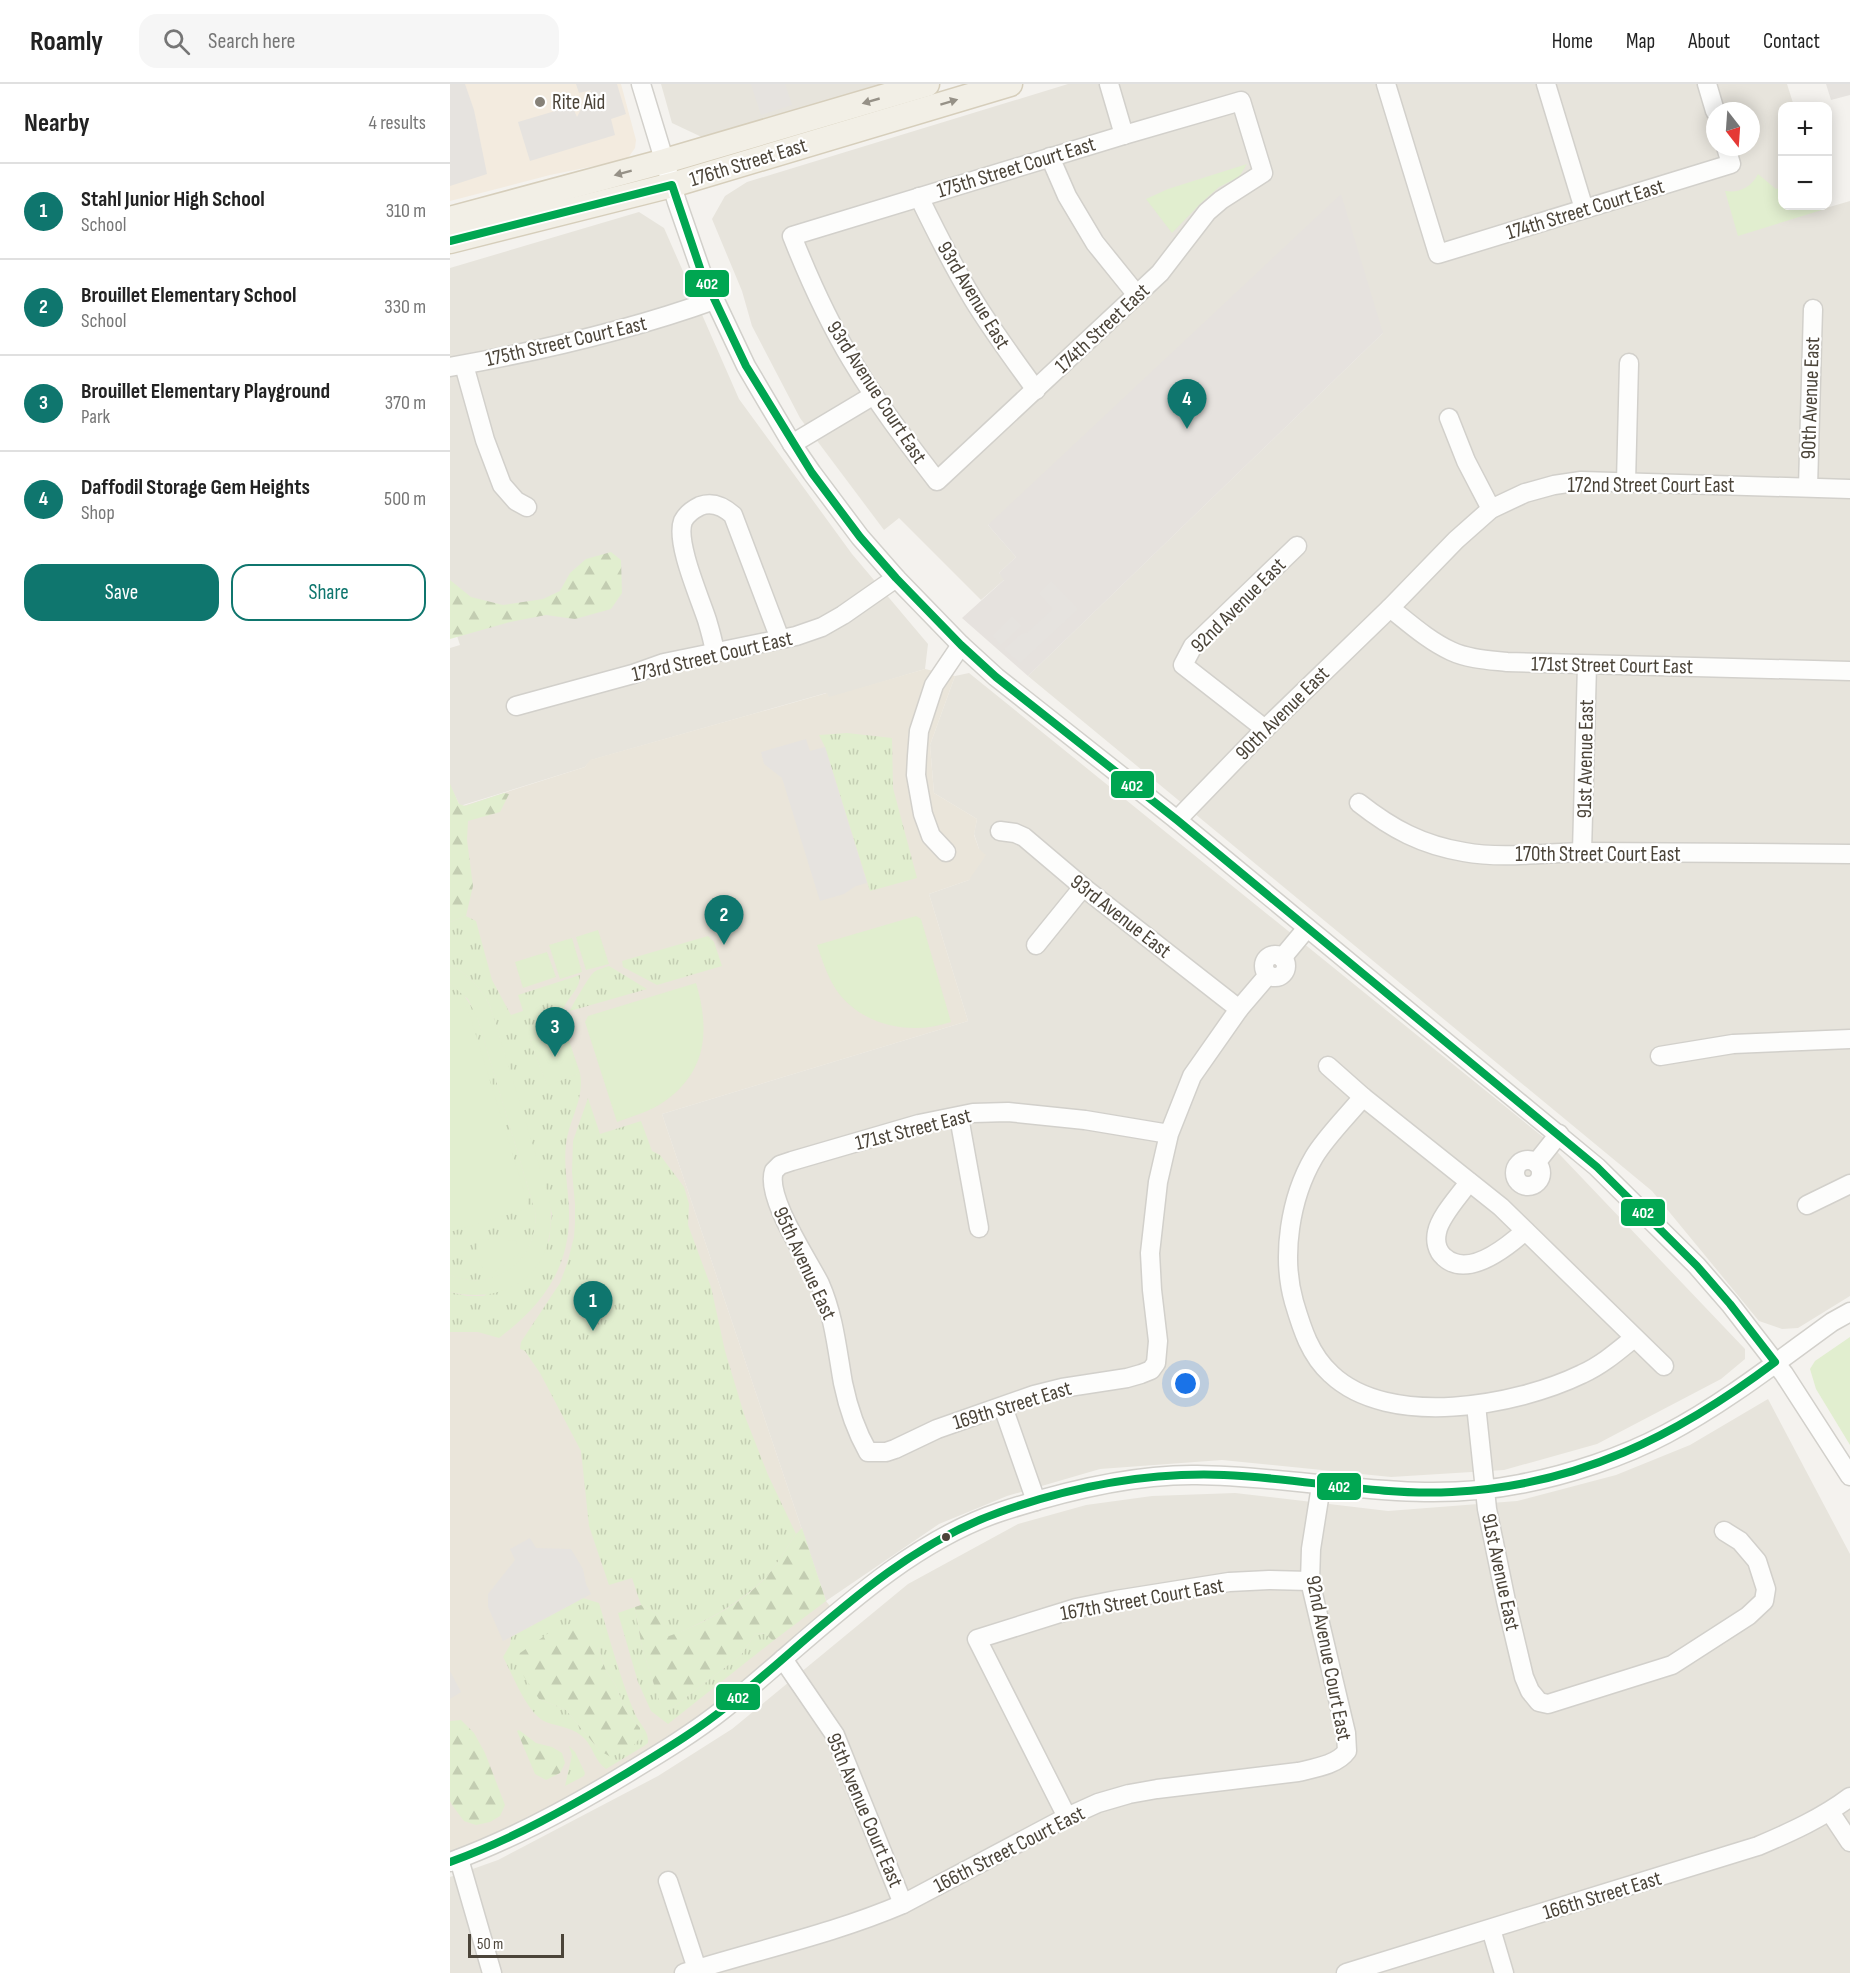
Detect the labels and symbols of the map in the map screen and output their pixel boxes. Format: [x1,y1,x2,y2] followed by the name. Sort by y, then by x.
[552,90,605,115] place label: Rite Aid
[533,95,547,109] marker: Rite Aid
[862,97,880,106] one-way arrow
[940,97,958,106] one-way arrow
[1706,102,1760,156] north arrow
[934,131,1098,203] street label: 175th Street Court East
[686,133,810,192] street label: 176th Street East
[614,168,632,178] one-way arrow
[1503,174,1667,245] street label: 174th Street Court East
[932,237,1015,354] street label: 93rd Avenue East
[684,269,730,298] line badge: 402
[696,275,718,294] text: 402
[1050,278,1155,378] street label: 174th Street East
[483,311,649,372] street label: 175th Street Court East
[821,317,932,468] street label: 93rd Avenue Court East
[1796,336,1825,460] street label: 90th Avenue East
[1168,380,1206,429] pin: 4
[1568,473,1734,498] street label: 172nd Street Court East
[1186,553,1291,658] street label: 92nd Avenue East
[629,626,795,687] street label: 173rd Street Court East
[1531,652,1693,679] street label: 171st Street Court East
[1230,661,1334,765] street label: 90th Avenue East
[1572,699,1599,819] street label: 91st Avenue East
[1110,770,1155,799] line badge: 402
[1121,777,1143,796] text: 402
[1515,842,1681,867] street label: 170th Street Court East
[1065,869,1176,963] street label: 93rd Avenue East
[704,896,744,945] pin: 2
[536,1008,574,1057] pin: 3
[853,1103,974,1156] street label: 171st Street East
[1620,1198,1666,1227] line badge: 402
[768,1203,842,1324] street label: 95th Avenue East
[1632,1204,1654,1223] text: 402
[574,1282,612,1331] pin: 1
[1171,1369,1200,1398] your location
[950,1376,1074,1435] street label: 169th Street East
[1316,1472,1362,1501] line badge: 402
[1328,1478,1350,1497] text: 402
[1476,1511,1525,1633] street label: 91st Avenue East
[940,1531,952,1543] unlabelled marker
[1058,1573,1226,1626] street label: 167th Street Court East
[1300,1573,1357,1743] street label: 92nd Avenue Court East
[715,1683,761,1711] line badge: 402
[727,1689,749,1708] text: 402
[821,1729,908,1891] street label: 95th Avenue Court East
[930,1801,1089,1898] street label: 166th Street Court East
[1540,1866,1664,1925] street label: 166th Street East
[468,1931,564,1958] scale bar

